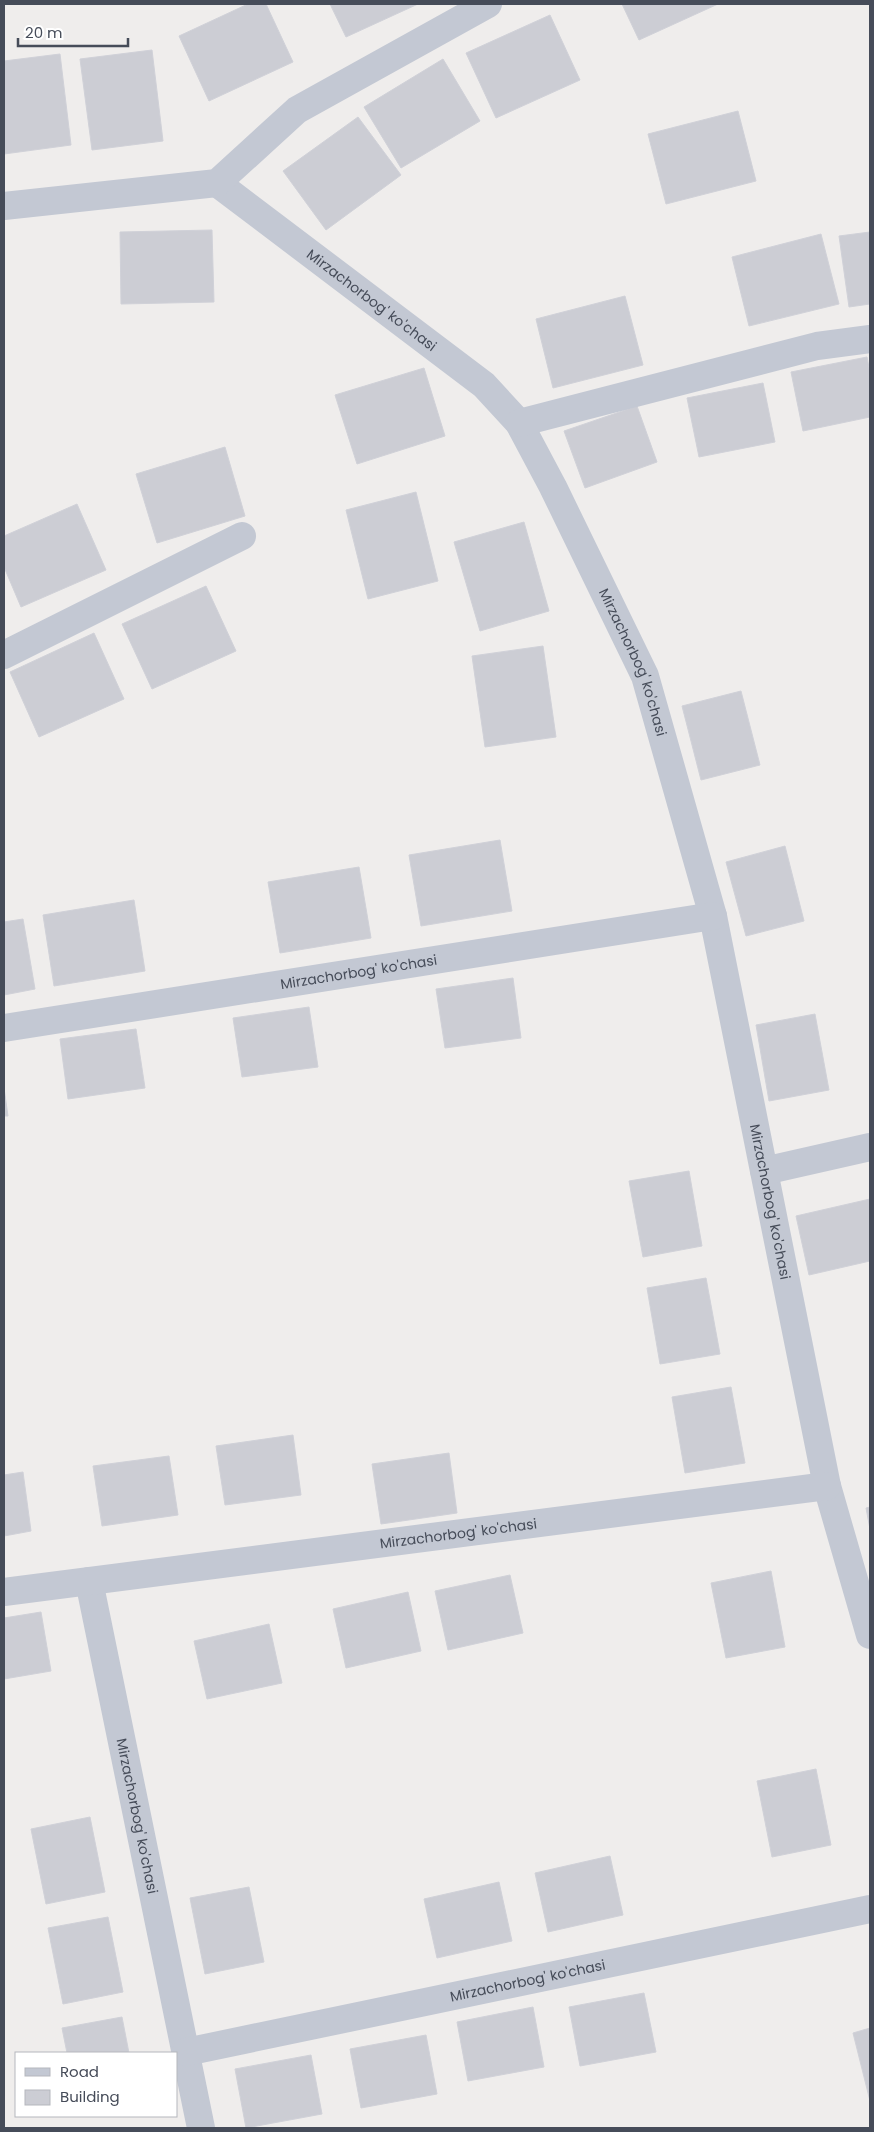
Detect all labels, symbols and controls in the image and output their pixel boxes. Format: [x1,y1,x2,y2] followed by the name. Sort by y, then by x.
[18,15,128,47] scale bar
[25,22,63,43] text: 20 m
[303,244,441,356] street label: Mirzachorbog' ko'chasi
[594,585,672,738] street label: Mirzachorbog' ko'chasi
[279,950,438,994] street label: Mirzachorbog' ko'chasi
[745,1122,795,1281] street label: Mirzachorbog' ko'chasi
[378,1513,538,1554] street label: Mirzachorbog' ko'chasi
[111,1737,163,1896] street label: Mirzachorbog' ko'chasi
[448,1955,607,2007] street label: Mirzachorbog' ko'chasi
[15,2052,178,2117] legend
[60,2061,99,2082] text: Road
[60,2086,120,2107] text: Building

